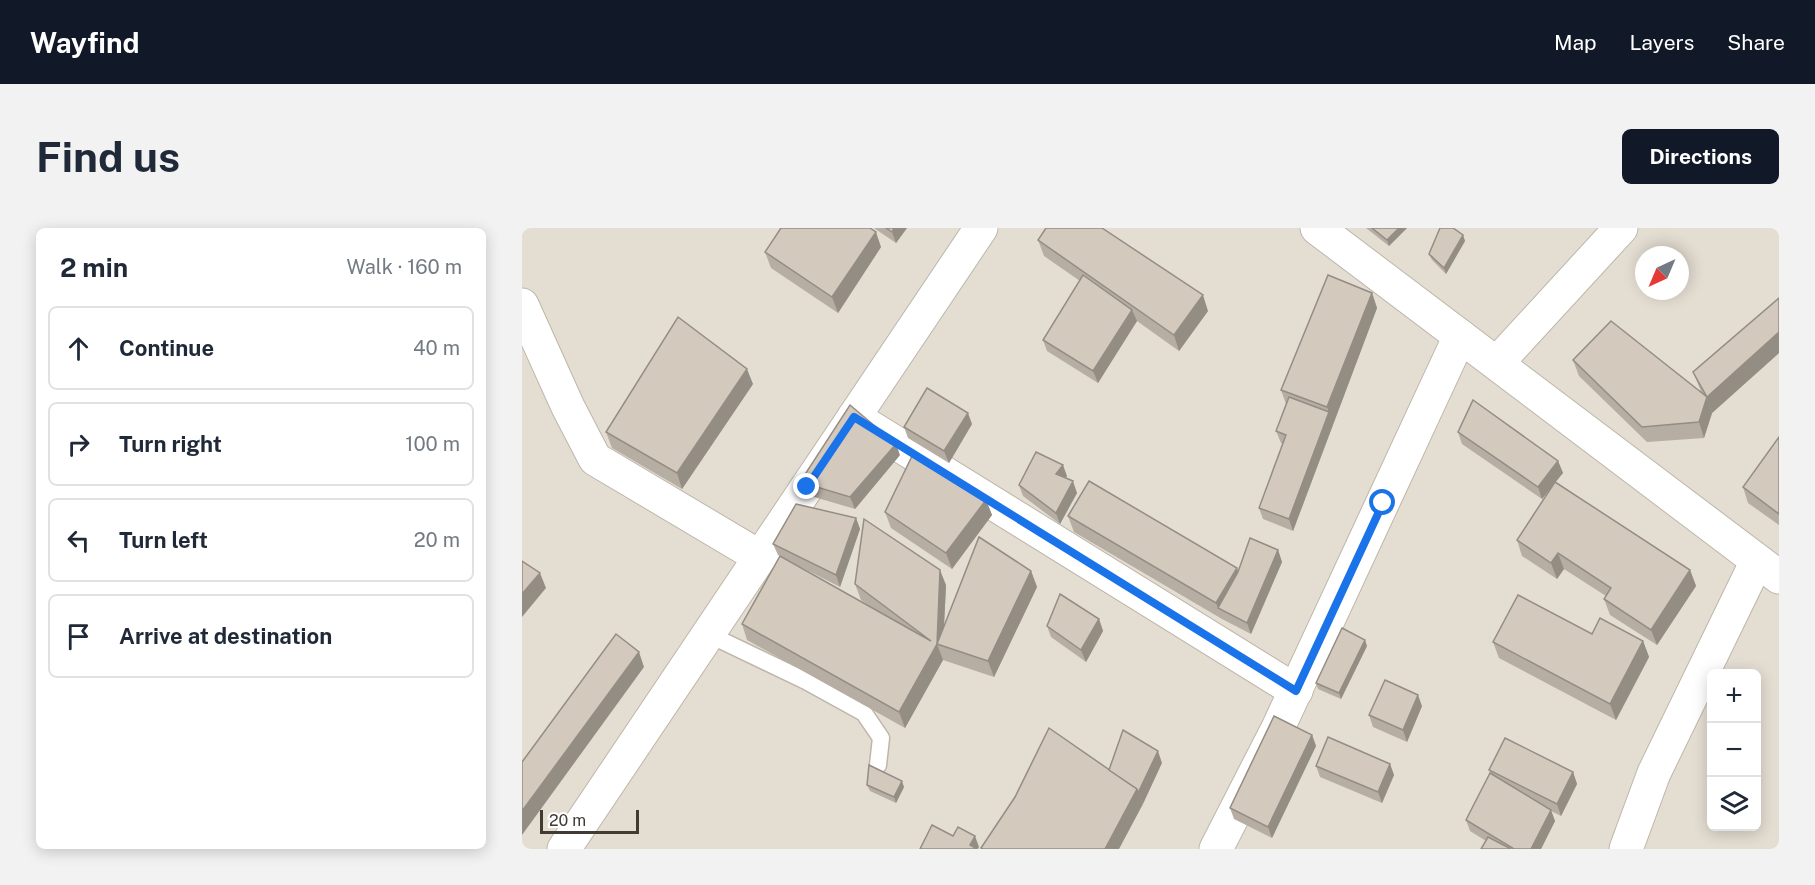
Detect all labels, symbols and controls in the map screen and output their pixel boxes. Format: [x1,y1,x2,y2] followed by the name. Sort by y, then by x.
[30,26,140,59] text: Wayfind
[1554,30,1597,55] text: Map
[1630,30,1694,55] text: Layers
[1727,30,1785,55] text: Share
[1622,129,1779,184] button: Directions
[36,132,180,181] text: Find us
[1635,246,1689,300] north arrow
[60,252,128,283] text: 2 min
[347,255,462,279] text: Walk · 160 m
[62,332,95,365] icon: ahead
[119,335,214,361] text: Continue
[413,336,460,360] text: 40 m
[62,428,95,461] icon: right
[119,431,222,457] text: Turn right
[405,432,460,456] text: 100 m
[793,473,819,499] route end
[1369,489,1395,515] route start
[62,524,95,557] icon: left
[119,527,208,553] text: Turn left
[414,528,460,552] text: 20 m
[62,620,95,653] icon: arrive
[119,623,332,649] text: Arrive at destination
[1707,669,1761,831] map controls
[1707,669,1761,723] button: +
[1707,723,1761,777] button: −
[1707,777,1761,831] button: layers
[540,807,639,834] scale bar
[549,811,586,830] text: 20 m

